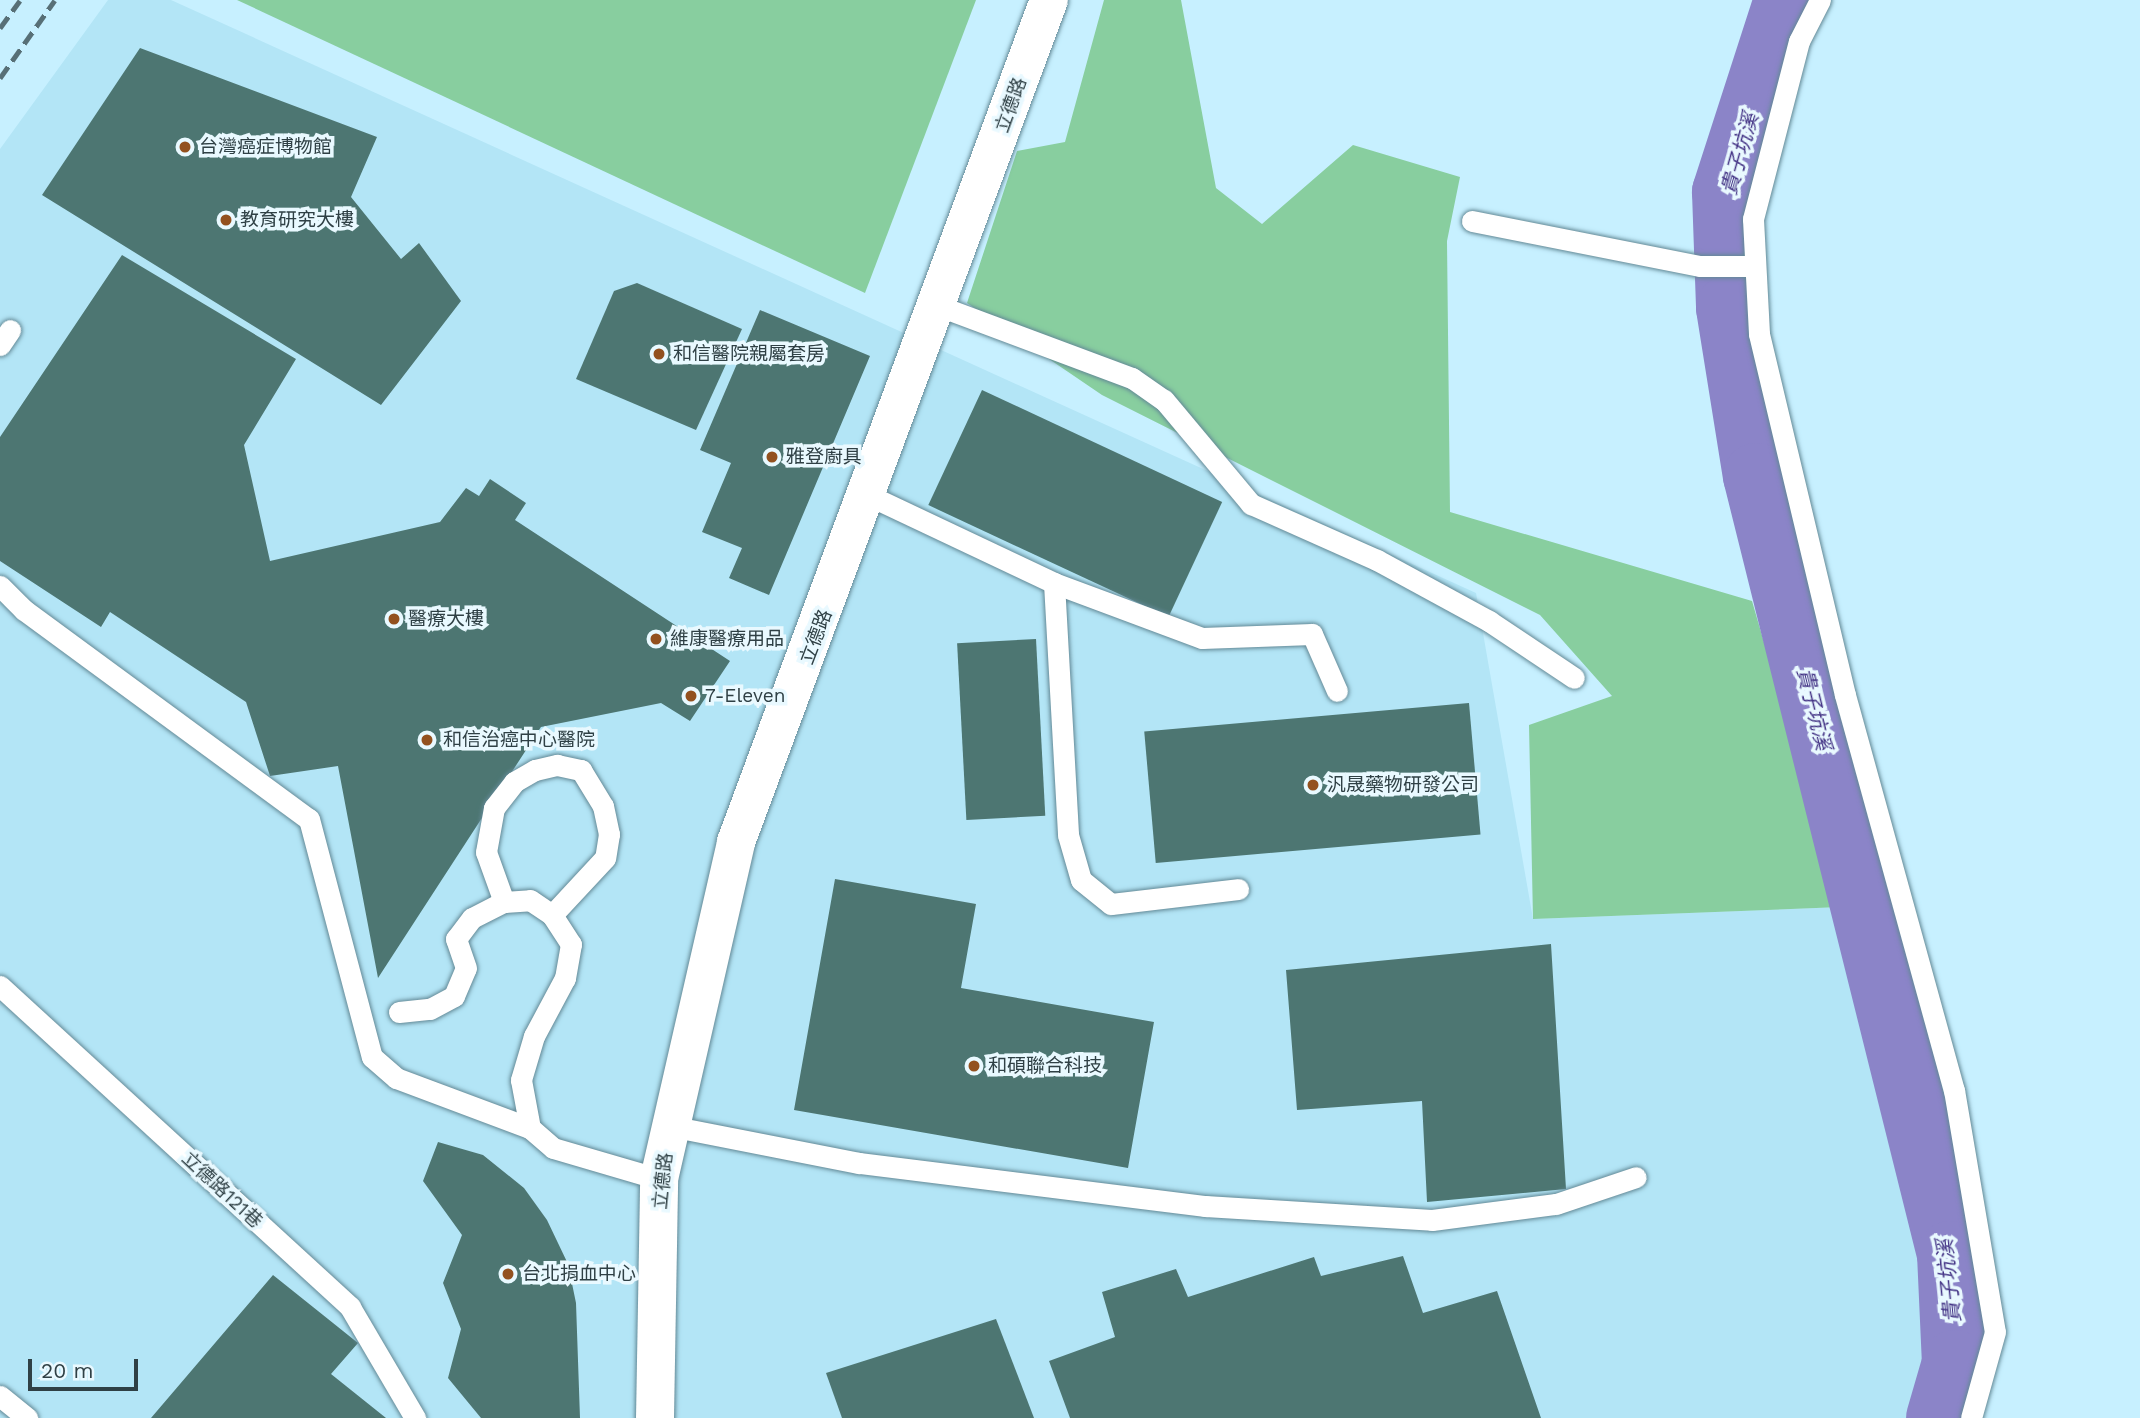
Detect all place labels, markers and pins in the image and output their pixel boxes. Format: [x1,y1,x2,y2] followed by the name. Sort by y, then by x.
[199,136,332,158] place label: 台灣癌症博物館
[177,139,193,155] marker: 台灣癌症博物館
[240,209,354,231] place label: 教育研究大樓
[218,212,234,228] marker: 教育研究大樓
[673,343,825,365] place label: 和信醫院親屬套房
[651,346,667,362] marker: 和信醫院親屬套房
[786,446,862,468] place label: 雅登廚具
[764,449,780,465] marker: 雅登廚具
[408,608,484,630] place label: 醫療大樓
[386,611,402,627] marker: 醫療大樓
[670,628,784,650] place label: 維康醫療用品
[648,631,664,647] marker: 維康醫療用品
[705,685,786,707] place label: 7-Eleven
[683,688,699,704] marker: 7-Eleven
[443,729,595,751] place label: 和信治癌中心醫院
[417,730,437,750] marker: 和信治癌中心醫院
[1327,774,1479,796] place label: 汎晟藥物研發公司
[1305,777,1321,793] marker: 汎晟藥物研發公司
[988,1055,1102,1077] place label: 和碩聯合科技
[966,1058,982,1074] marker: 和碩聯合科技
[522,1263,636,1285] place label: 台北捐血中心
[500,1266,516,1282] marker: 台北捐血中心

